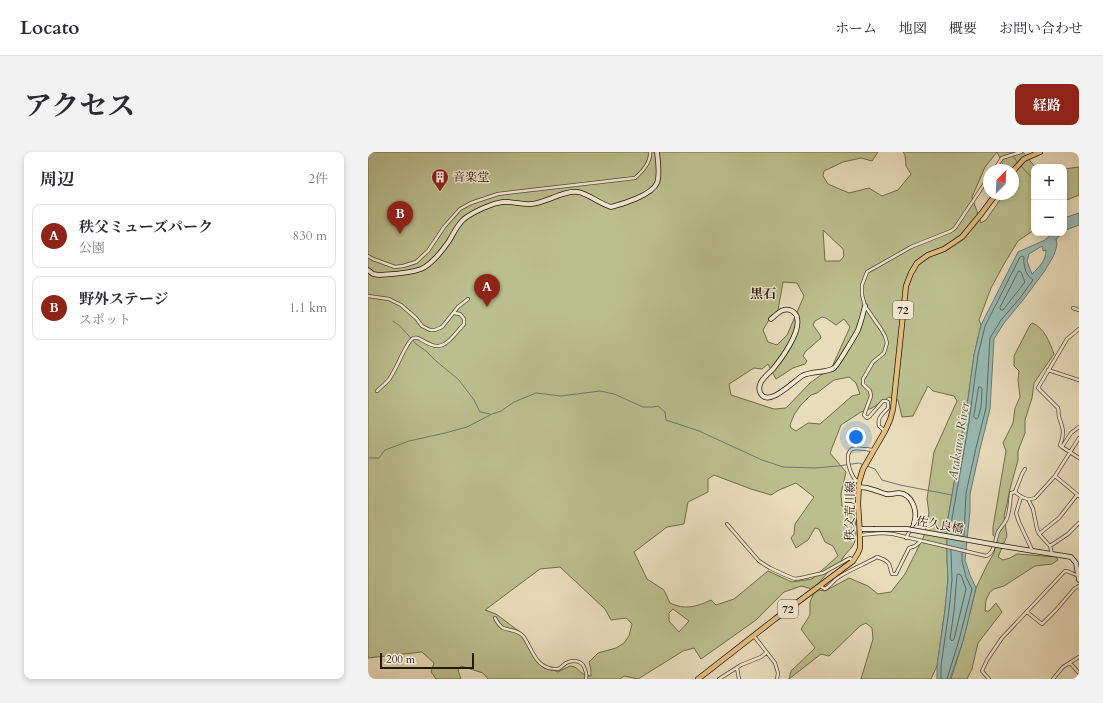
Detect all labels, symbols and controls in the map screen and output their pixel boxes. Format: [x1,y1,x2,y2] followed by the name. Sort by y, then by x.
[20,15,79,41] text: Locato
[835,19,877,38] text: ホーム
[899,19,927,38] text: 地図
[949,19,977,38] text: 概要
[999,19,1083,38] text: お問い合わせ
[1015,84,1079,125] button: 経路
[24,87,135,125] text: アクセス
[983,164,1019,200] north arrow
[1031,164,1067,236] map controls
[1031,164,1067,200] button: +
[430,167,450,192] building icon: 音楽堂
[40,168,74,191] text: 周辺
[453,169,489,185] place label: 音楽堂
[308,170,328,188] text: 2件
[1031,200,1067,236] button: −
[387,201,413,234] pin: B
[79,217,213,237] text: 秩父ミューズパーク
[49,227,59,245] text: A
[293,227,327,245] text: 830 m
[79,239,105,257] text: 公園
[474,274,500,307] pin: A
[750,285,776,303] district label: 黒石
[79,289,168,309] text: 野外ステージ
[49,299,59,317] text: B
[289,299,327,317] text: 1.1 km
[893,301,913,319] road number: 72
[79,311,131,329] text: スポット
[944,400,974,482] water label: Arakawa River
[846,427,866,447] your location
[841,481,859,541] street label: 秩父荒川線
[915,513,965,537] street label: 佐久良橋
[778,600,798,618] road number: 72
[380,651,474,670] scale bar
[386,652,415,667] text: 200 m

